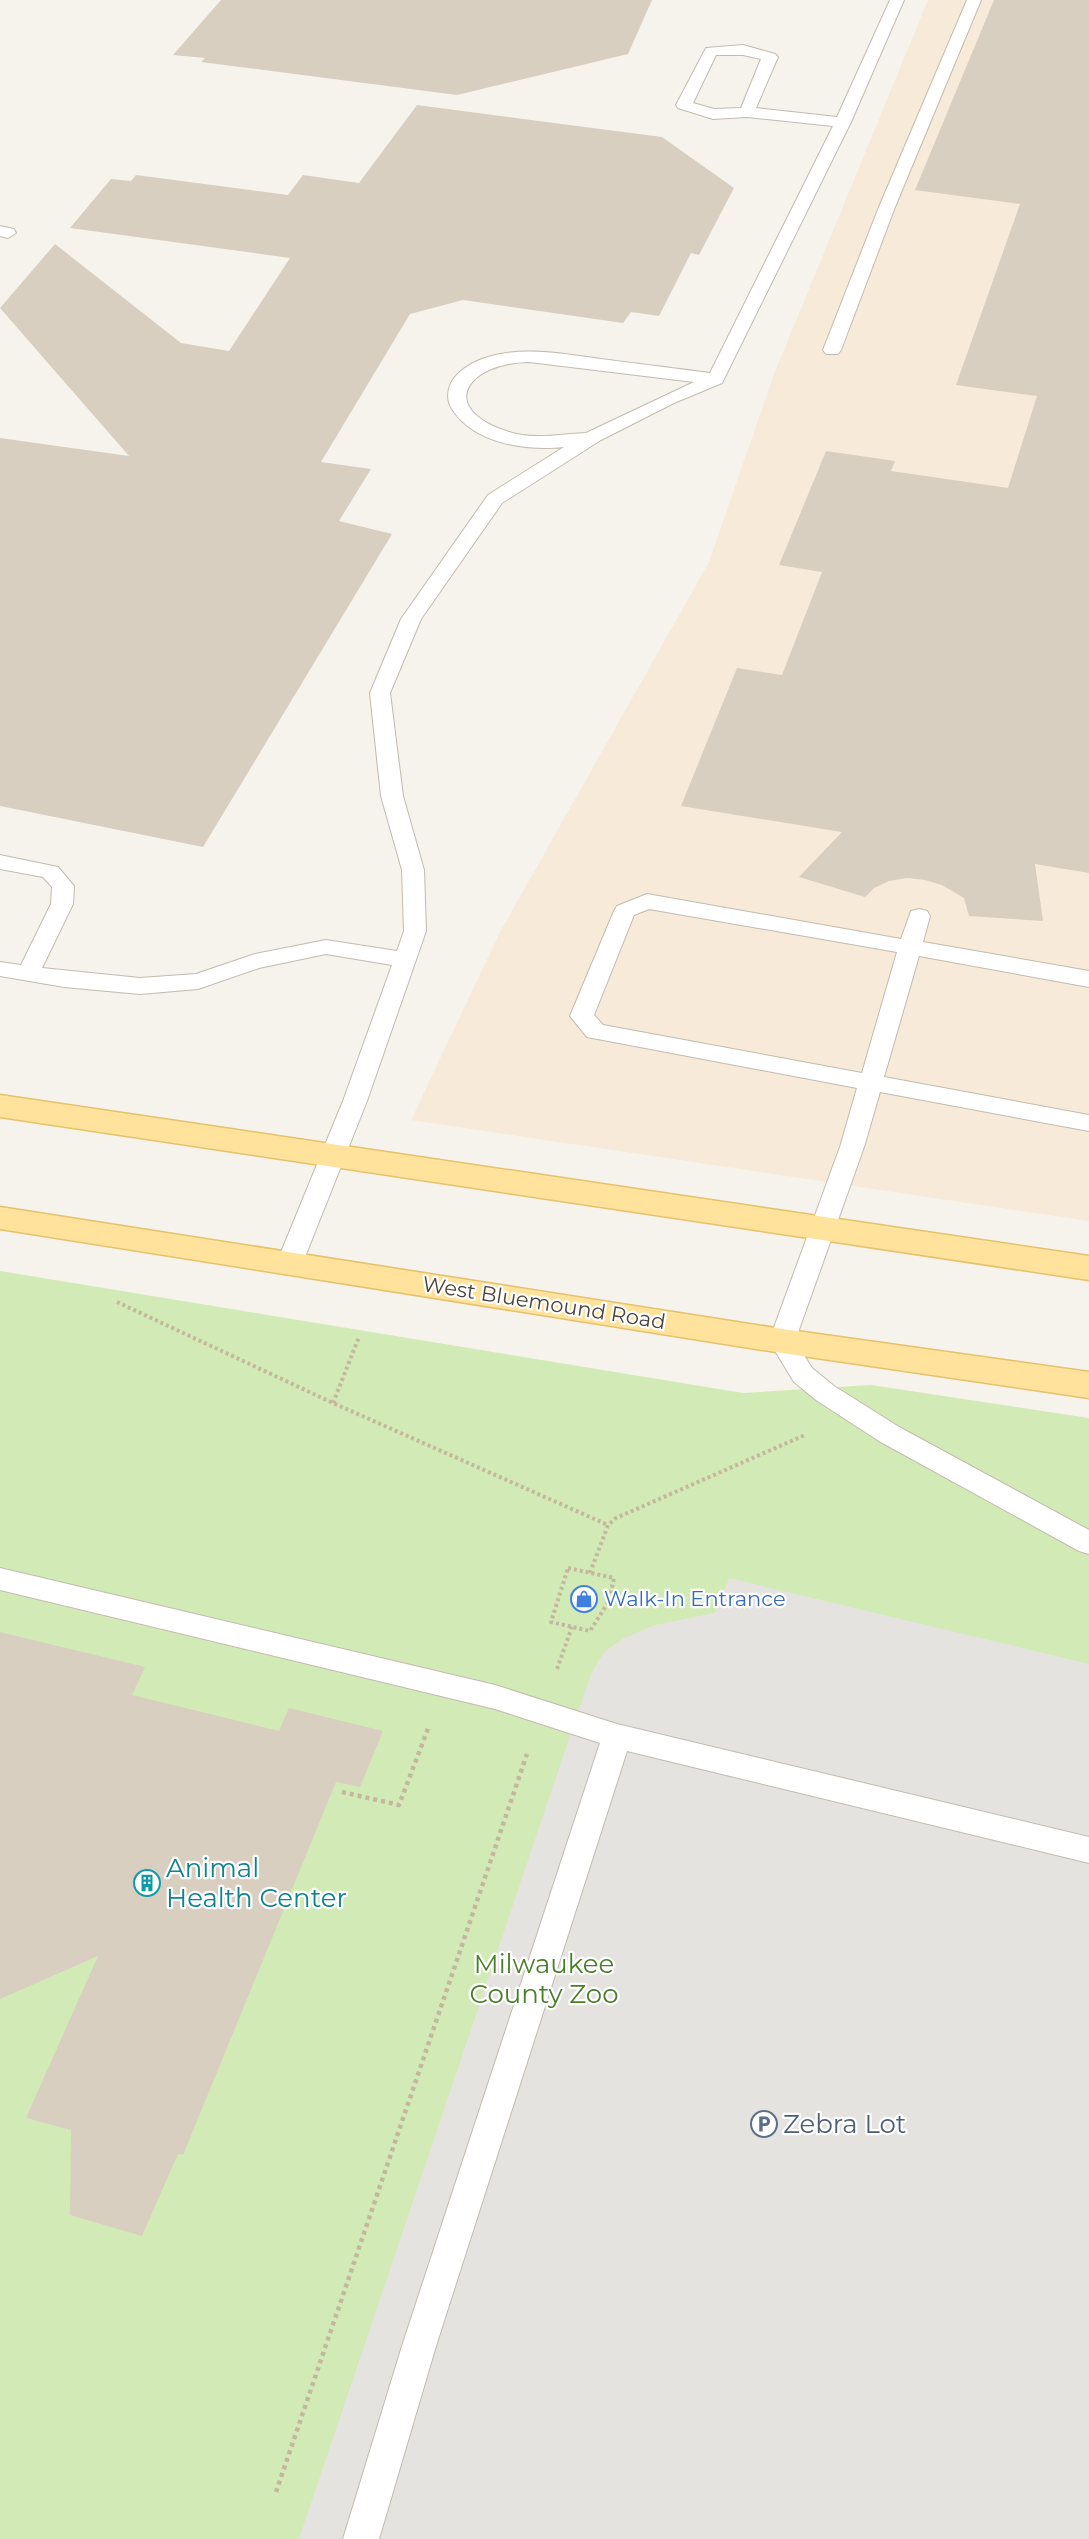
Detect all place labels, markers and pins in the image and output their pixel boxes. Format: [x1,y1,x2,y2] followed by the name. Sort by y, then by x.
[569,1584,599,1614] shop icon: Walk-In Entrance
[604,1586,786,1611] place label: Walk-In Entrance
[166,1852,347,1914] place label: Animal Health Center
[132,1868,162,1898] building icon: Animal Health Center
[783,2108,906,2140] place label: Zebra Lot
[749,2109,779,2139] parking icon: Zebra Lot

